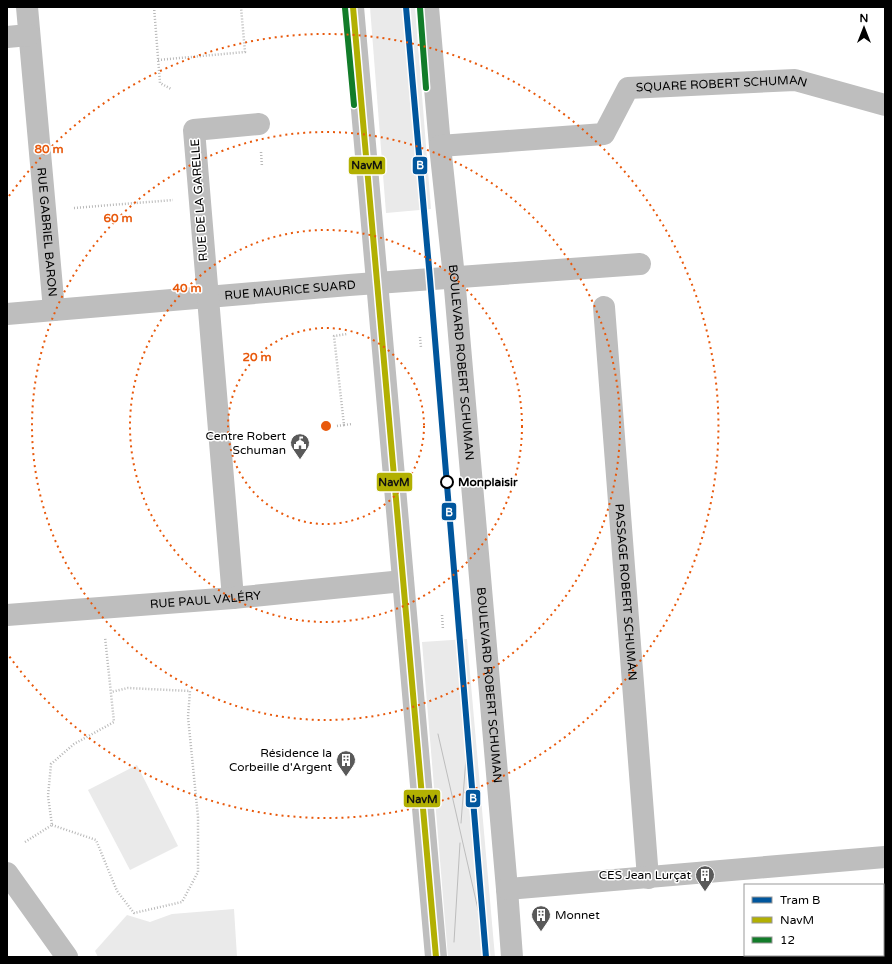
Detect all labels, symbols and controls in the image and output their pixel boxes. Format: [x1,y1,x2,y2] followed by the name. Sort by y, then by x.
[844,8,884,48] north arrow
[860,12,868,25] text: N
[635,73,809,95] street label: SQUARE ROBERT SCHUMAN
[188,138,210,262] street label: RUE DE LA GARELLE
[34,142,64,156] text: 80 m
[348,156,386,175] line badge: NavM
[412,156,428,175] line badge: B
[351,159,383,172] text: NavM
[416,159,424,172] text: B
[34,167,60,297] street label: RUE GABRIEL BARON
[103,211,133,225] text: 60 m
[446,264,477,461] street label: BOULEVARD ROBERT SCHUMAN
[224,278,356,303] street label: RUE MAURICE SUARD
[172,281,202,295] text: 40 m
[242,350,272,364] text: 20 m
[319,419,333,433] centre of rings
[206,429,286,457] place label: Centre Robert Schuman
[289,432,311,460] public building icon: Centre Robert Schuman
[376,472,413,492] line badge: NavM
[440,475,454,489] marker: Monplaisir
[458,475,518,490] place label: Monplaisir
[378,476,410,489] text: NavM
[441,502,457,521] line badge: B
[612,503,640,681] street label: PASSAGE ROBERT SCHUMAN
[445,506,453,519] text: B
[474,587,505,784] street label: BOULEVARD ROBERT SCHUMAN
[149,588,262,611] street label: RUE PAUL VALÉRY
[229,746,332,774] place label: Résidence la Corbeille d'Argent
[335,749,357,777] building icon: Résidence la Corbeille d'Argent
[403,789,441,808] line badge: NavM
[465,789,481,808] line badge: B
[469,792,477,805] text: B
[406,793,438,806] text: NavM
[694,864,716,892] building icon: CES Jean Lurçat
[599,868,691,882] place label: CES Jean Lurçat
[744,884,884,956] legend
[780,893,820,907] text: Tram B
[530,904,552,932] building icon: Monnet
[555,908,600,922] place label: Monnet
[780,913,814,927] text: NavM
[780,933,795,947] text: 12

